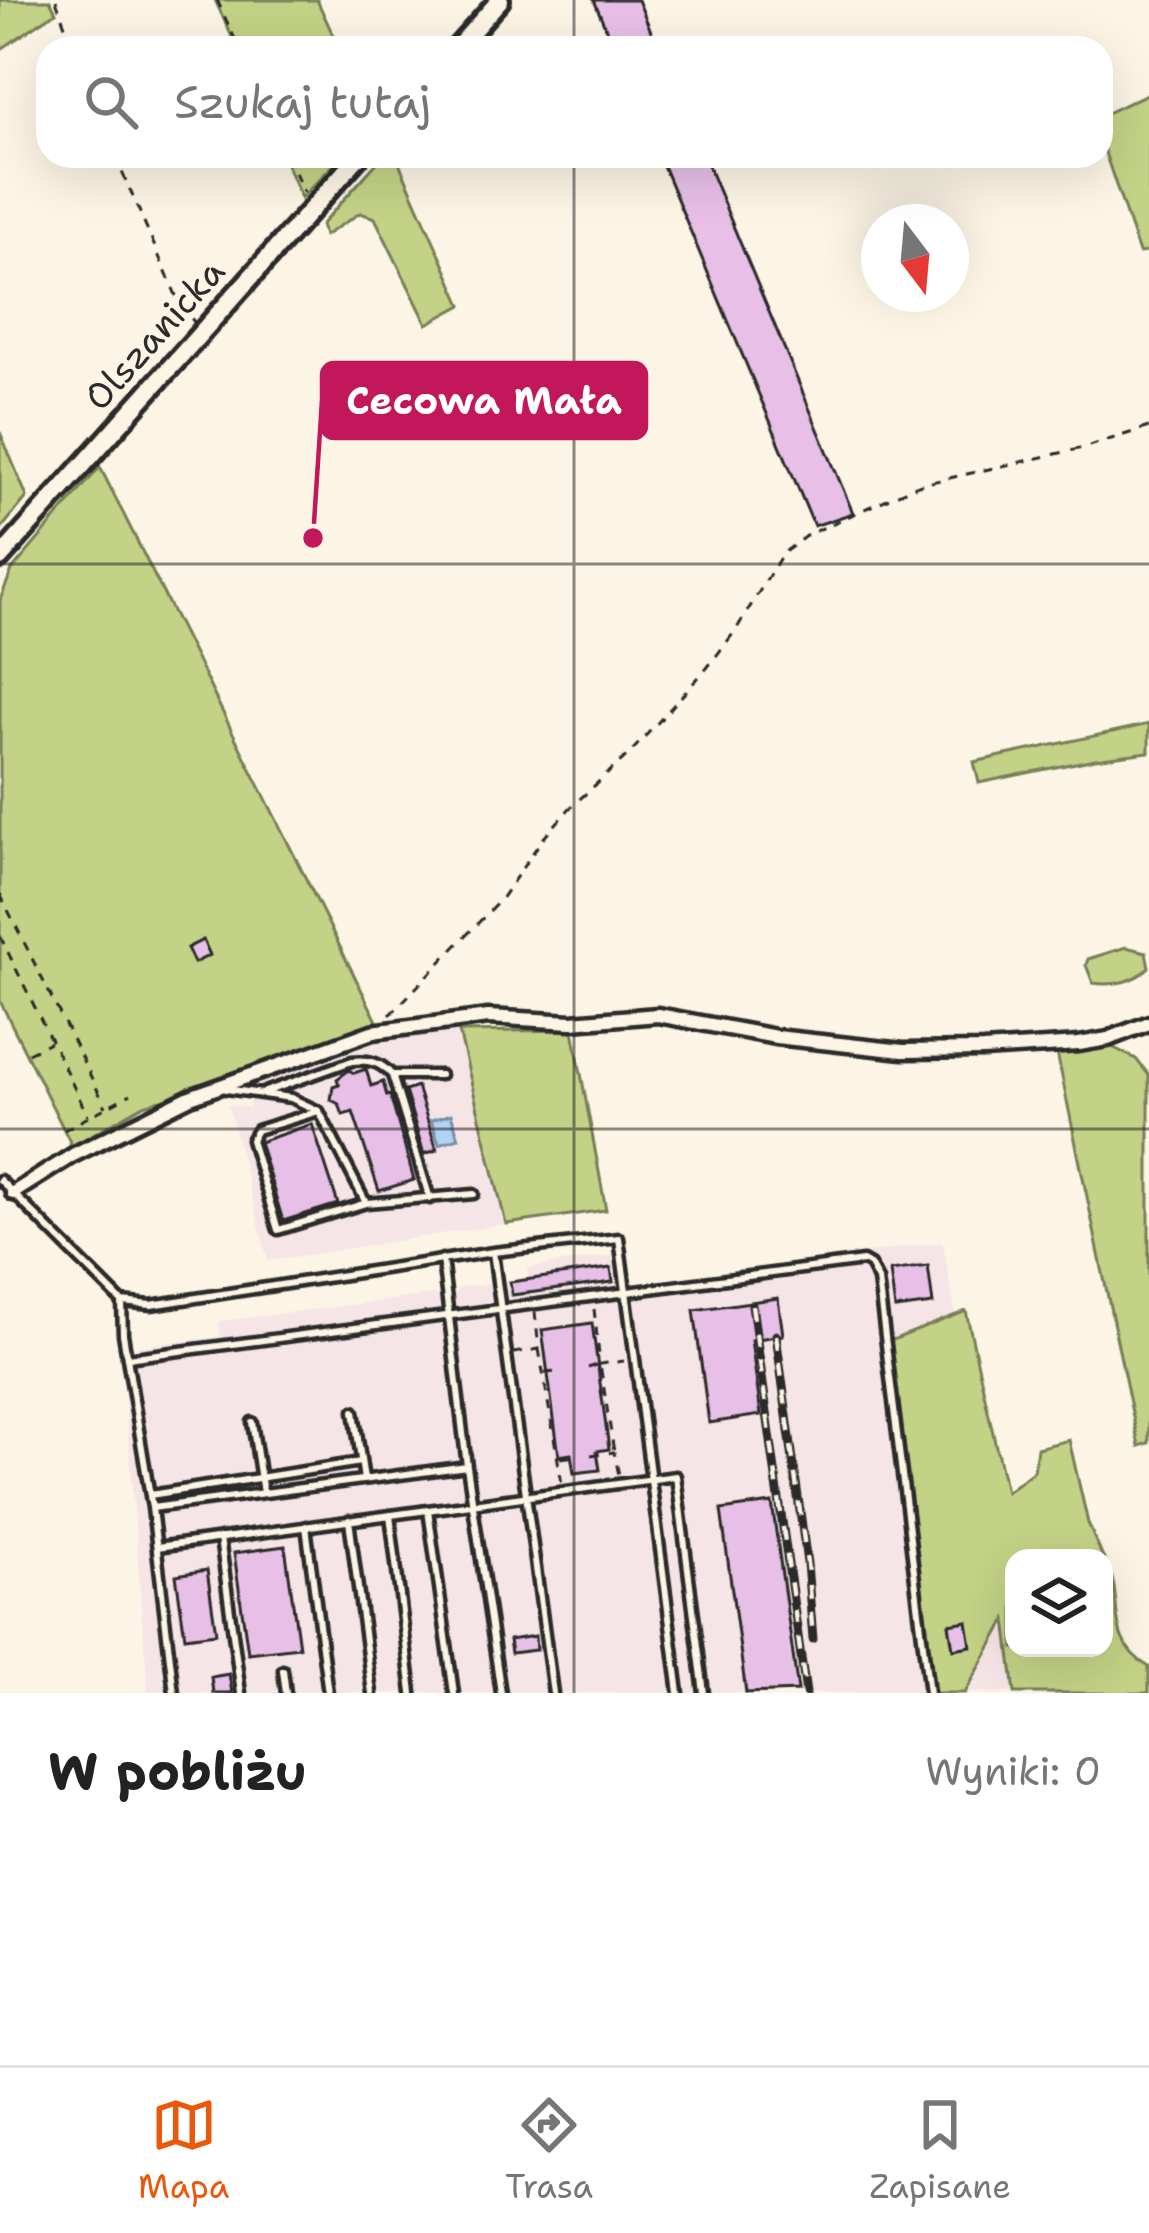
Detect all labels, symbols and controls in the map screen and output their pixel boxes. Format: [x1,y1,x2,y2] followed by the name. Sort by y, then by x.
[36,36,1113,168] search box
[78,69,144,135] icon: search
[174,72,431,132] text: Szukaj tutaj
[861,204,969,312] north arrow
[73,248,236,421] street label: Olszanicka
[322,363,646,438] callout: Cecowa Mała
[346,374,622,426] text: Cecowa Mała
[1005,1549,1113,1657] map controls
[1005,1549,1113,1657] button: layers
[48,1737,307,1805] text: W pobliżu
[925,1745,1101,1797] text: Wyniki: 0
[138,2092,229,2209] tab: Mapa
[505,2092,593,2209] tab: Trasa
[869,2092,1011,2209] tab: Zapisane

